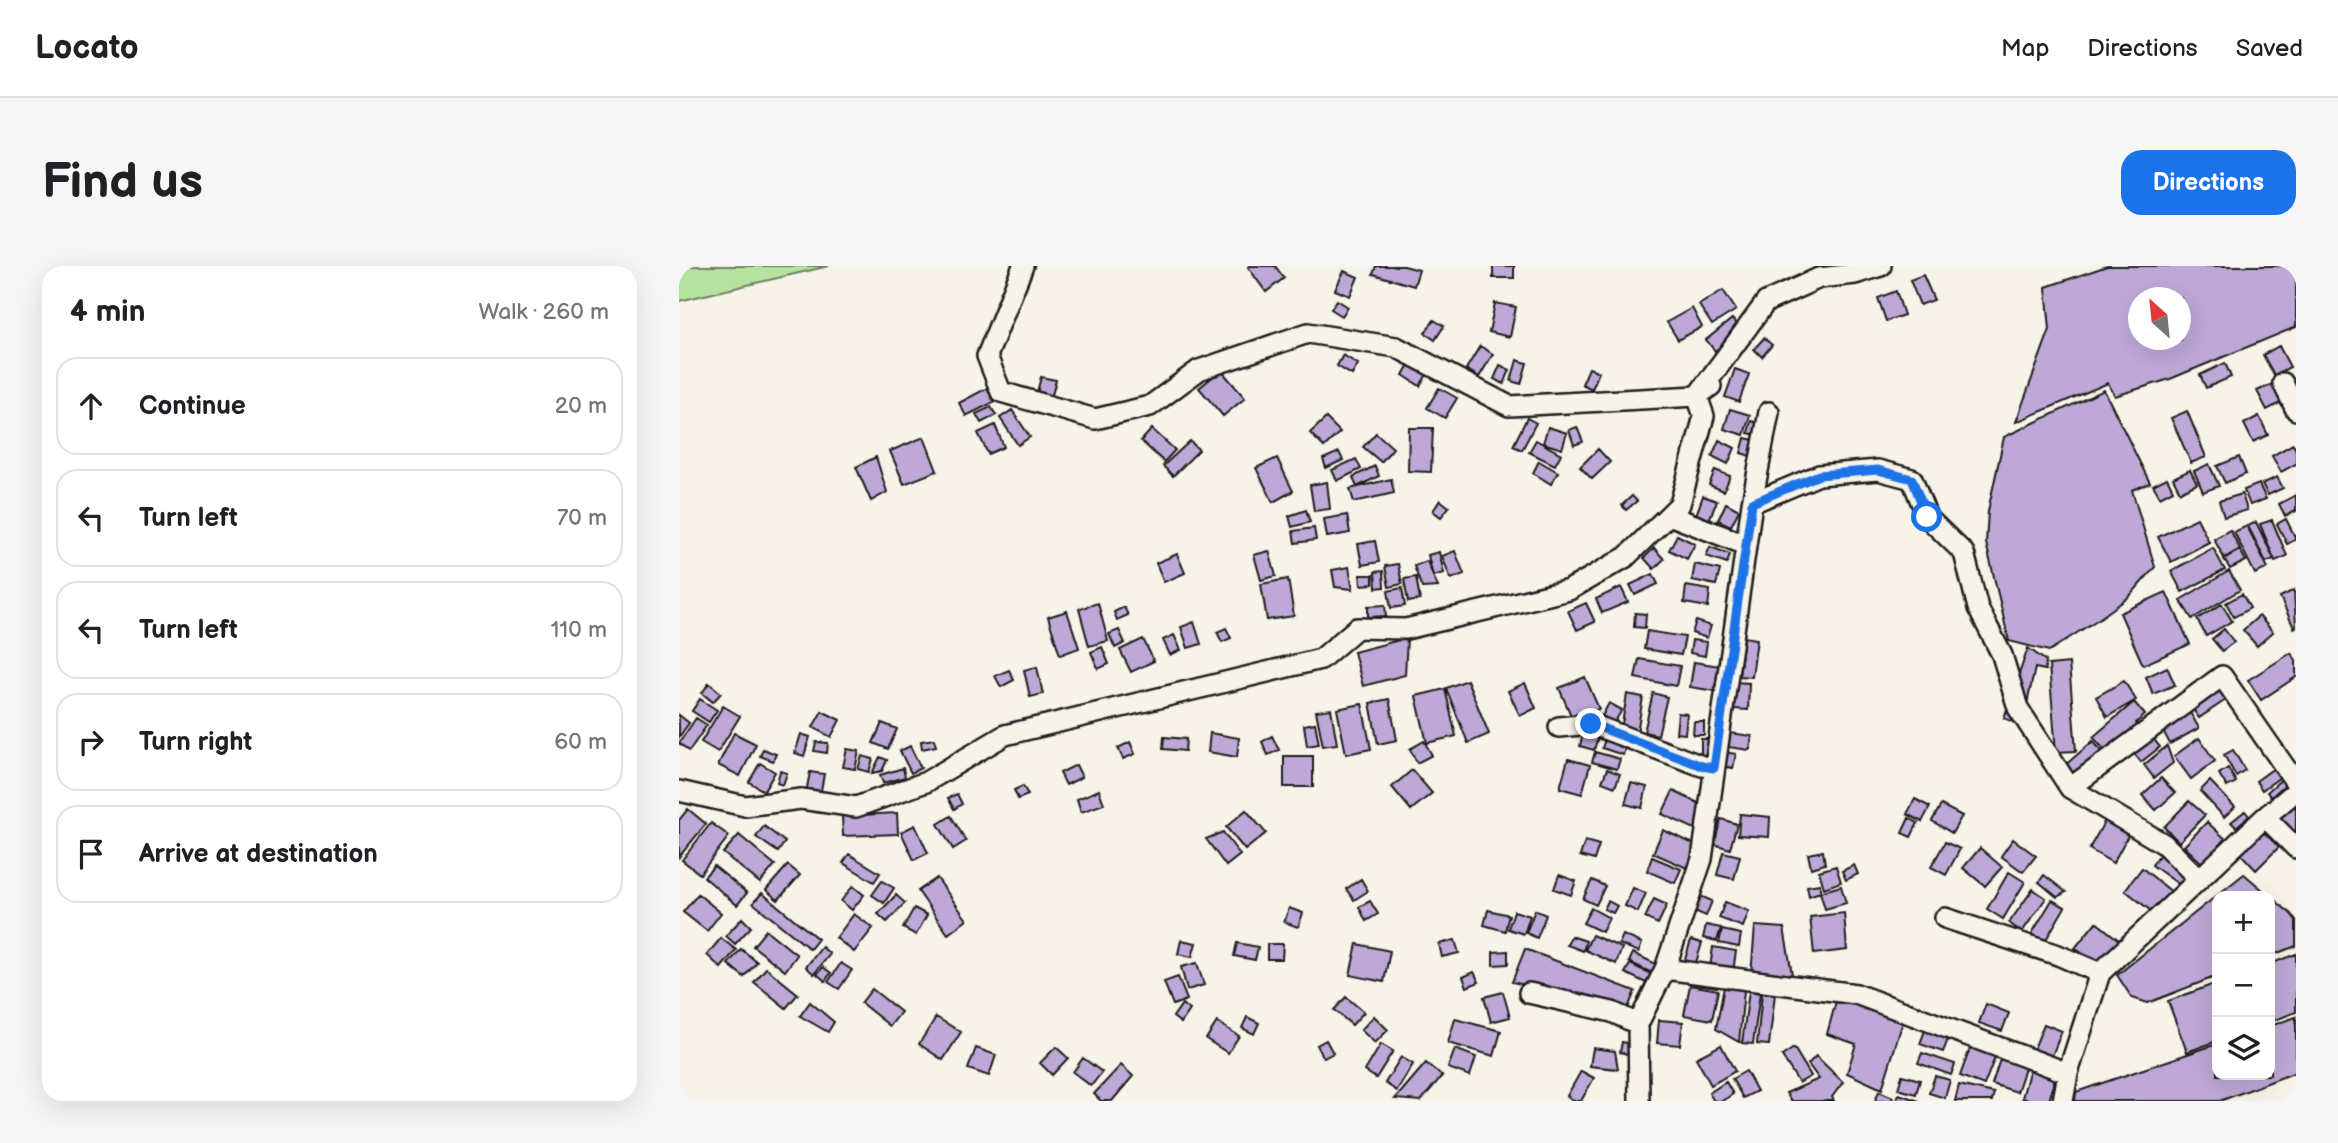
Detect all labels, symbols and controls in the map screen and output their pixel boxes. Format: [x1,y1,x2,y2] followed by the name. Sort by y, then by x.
[35,28,139,68] text: Locato
[2001,34,2049,63] text: Map
[2087,34,2198,63] text: Directions
[2236,34,2303,63] text: Saved
[2121,150,2296,215] button: Directions
[42,153,203,212] text: Find us
[2128,287,2191,350] north arrow
[70,294,145,330] text: 4 min
[479,298,609,326] text: Walk · 260 m
[72,387,110,425] icon: ahead
[139,391,246,422] text: Continue
[555,392,607,420] text: 20 m
[72,499,110,537] icon: left
[1911,501,1942,532] route start
[139,503,238,534] text: Turn left
[557,504,607,532] text: 70 m
[72,611,110,649] icon: left
[139,615,238,646] text: Turn left
[550,616,607,644] text: 110 m
[1575,708,1606,739] route end
[72,723,110,761] icon: right
[139,727,252,758] text: Turn right
[554,728,607,756] text: 60 m
[72,835,110,873] icon: arrive
[139,839,378,870] text: Arrive at destination
[2212,891,2275,1080] map controls
[2212,891,2275,954] button: +
[2212,954,2275,1017] button: −
[2212,1017,2275,1080] button: layers

